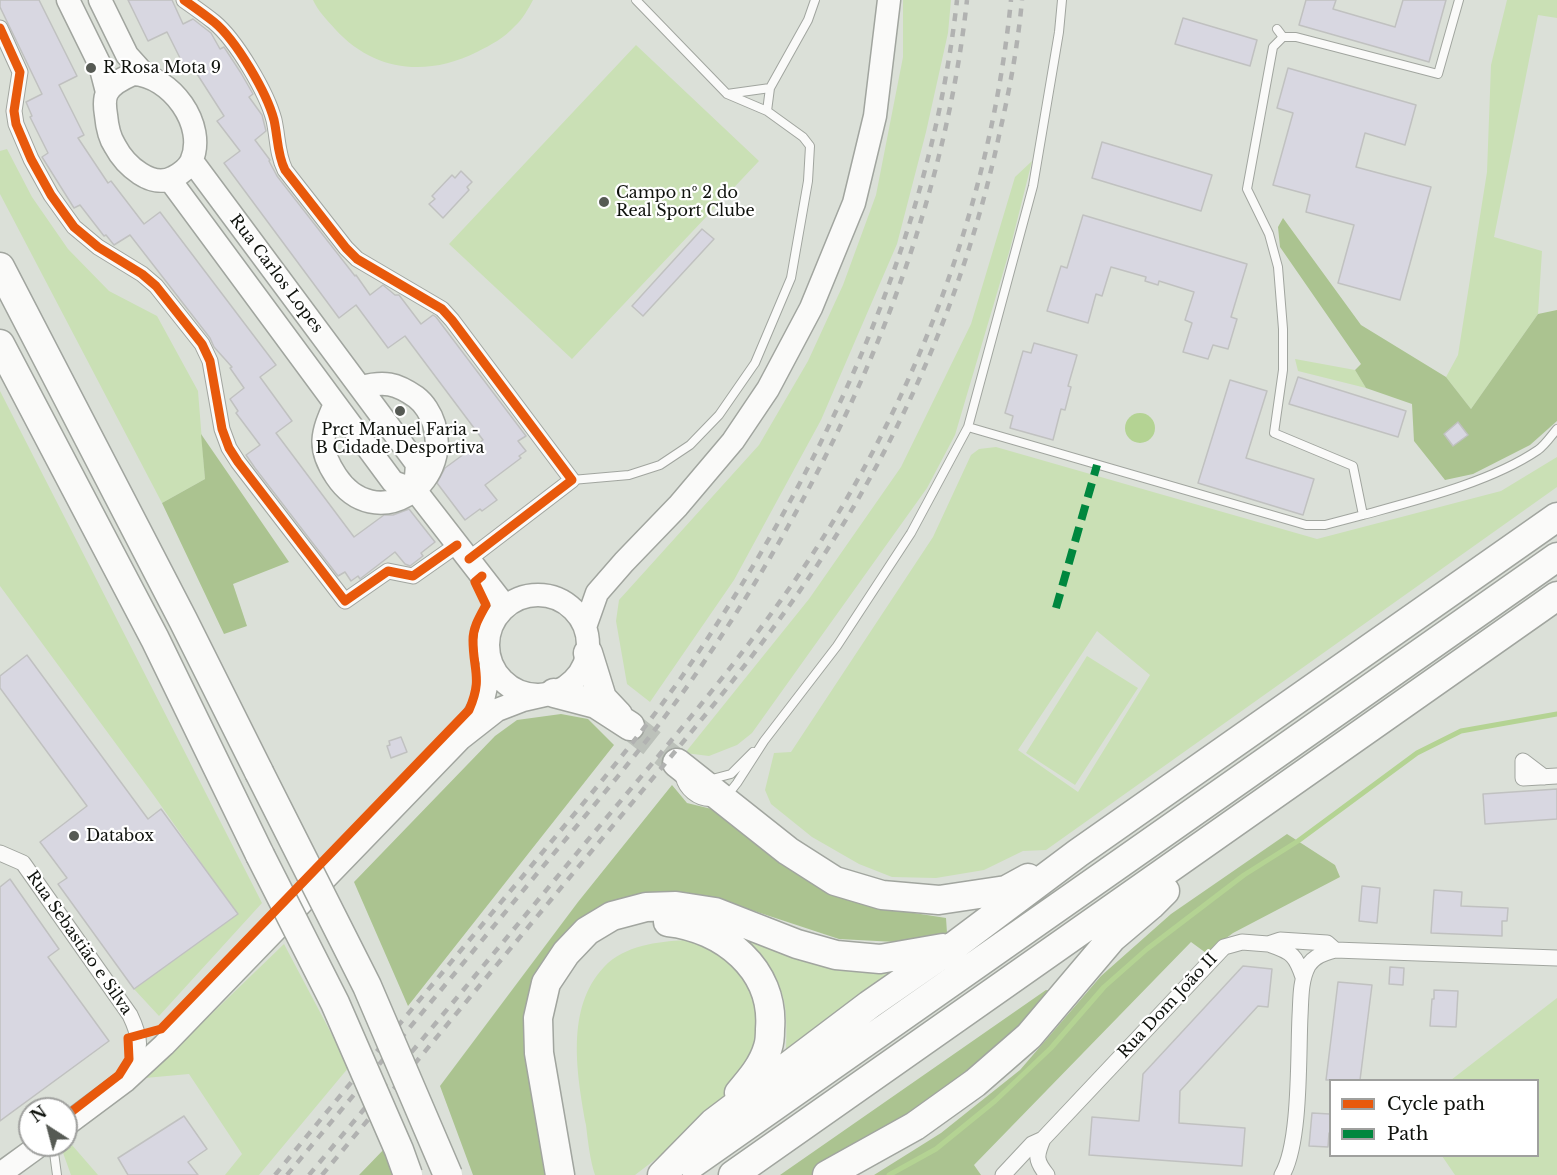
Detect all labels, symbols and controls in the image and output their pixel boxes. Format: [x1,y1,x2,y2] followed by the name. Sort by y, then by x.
[103,58,221,78] place label: R Rosa Mota 9
[84,61,98,75] marker: R Rosa Mota 9
[616,183,755,221] place label: Campo nº 2 do Real Sport Clube
[597,195,611,209] marker: Campo nº 2 do Real Sport Clube
[225,211,327,337] street label: Rua Carlos Lopes
[393,404,407,418] marker: Prct Manuel Faria - B Cidade Desportiva
[316,420,484,458] place label: Prct Manuel Faria - B Cidade Desportiva
[86,826,154,846] place label: Databox
[67,829,81,843] marker: Databox
[22,867,136,1019] street label: Rua Sebastião e Silva
[1114,949,1222,1063] street label: Rua Dom João II
[1329,1079,1539,1157] legend
[1387,1093,1485,1115] text: Cycle path
[18,1097,78,1157] north arrow
[27,1102,51,1127] text: N
[1387,1123,1428,1145] text: Path

